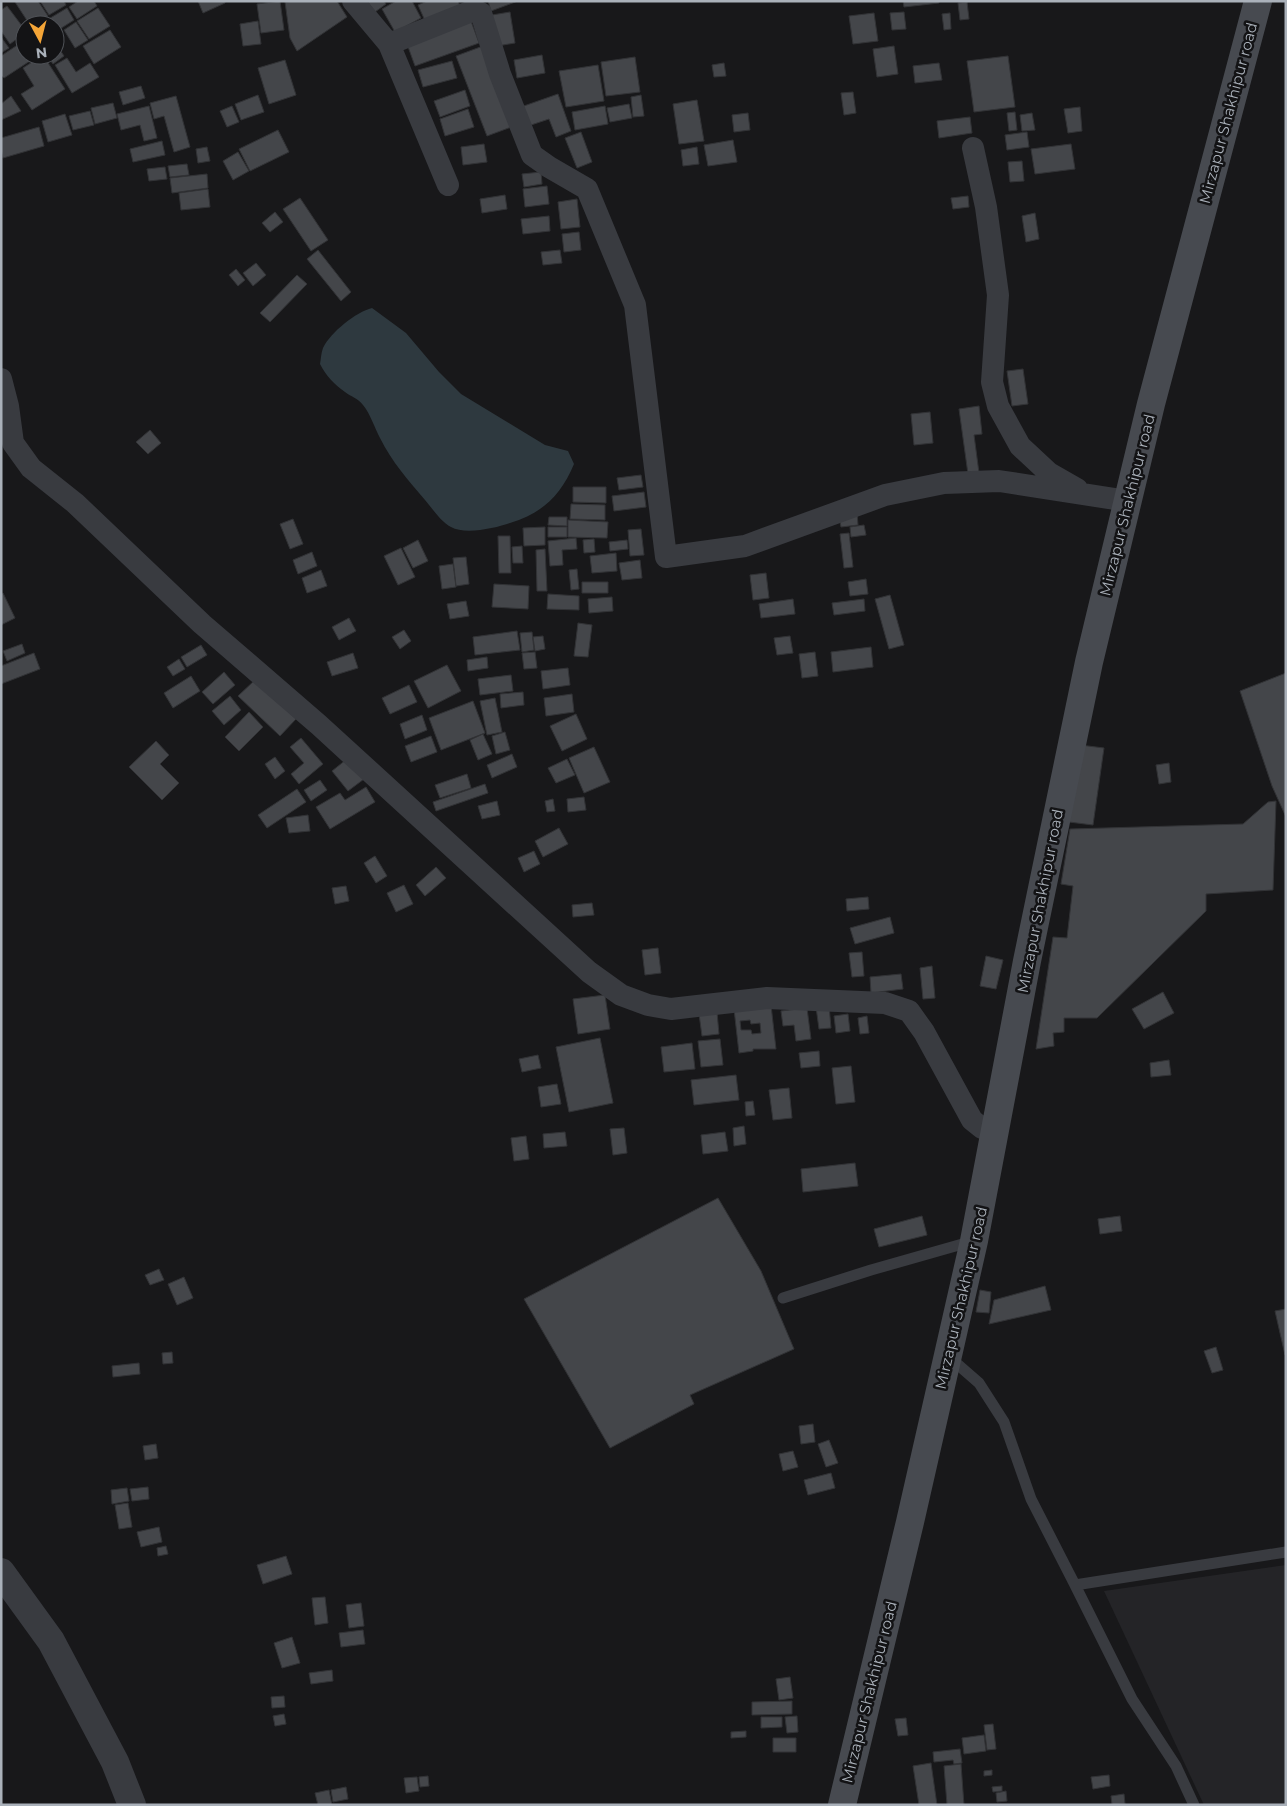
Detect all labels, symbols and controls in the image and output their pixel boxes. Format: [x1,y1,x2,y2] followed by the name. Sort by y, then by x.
[15,15,65,65] north arrow
[1195,20,1261,206] street label: Mirzapur Shakhipur road
[35,43,48,63] text: N
[1095,412,1159,598] street label: Mirzapur Shakhipur road
[1013,807,1067,995] street label: Mirzapur Shakhipur road
[931,1205,991,1391] street label: Mirzapur Shakhipur road
[837,1599,901,1785] street label: Mirzapur Shakhipur road

